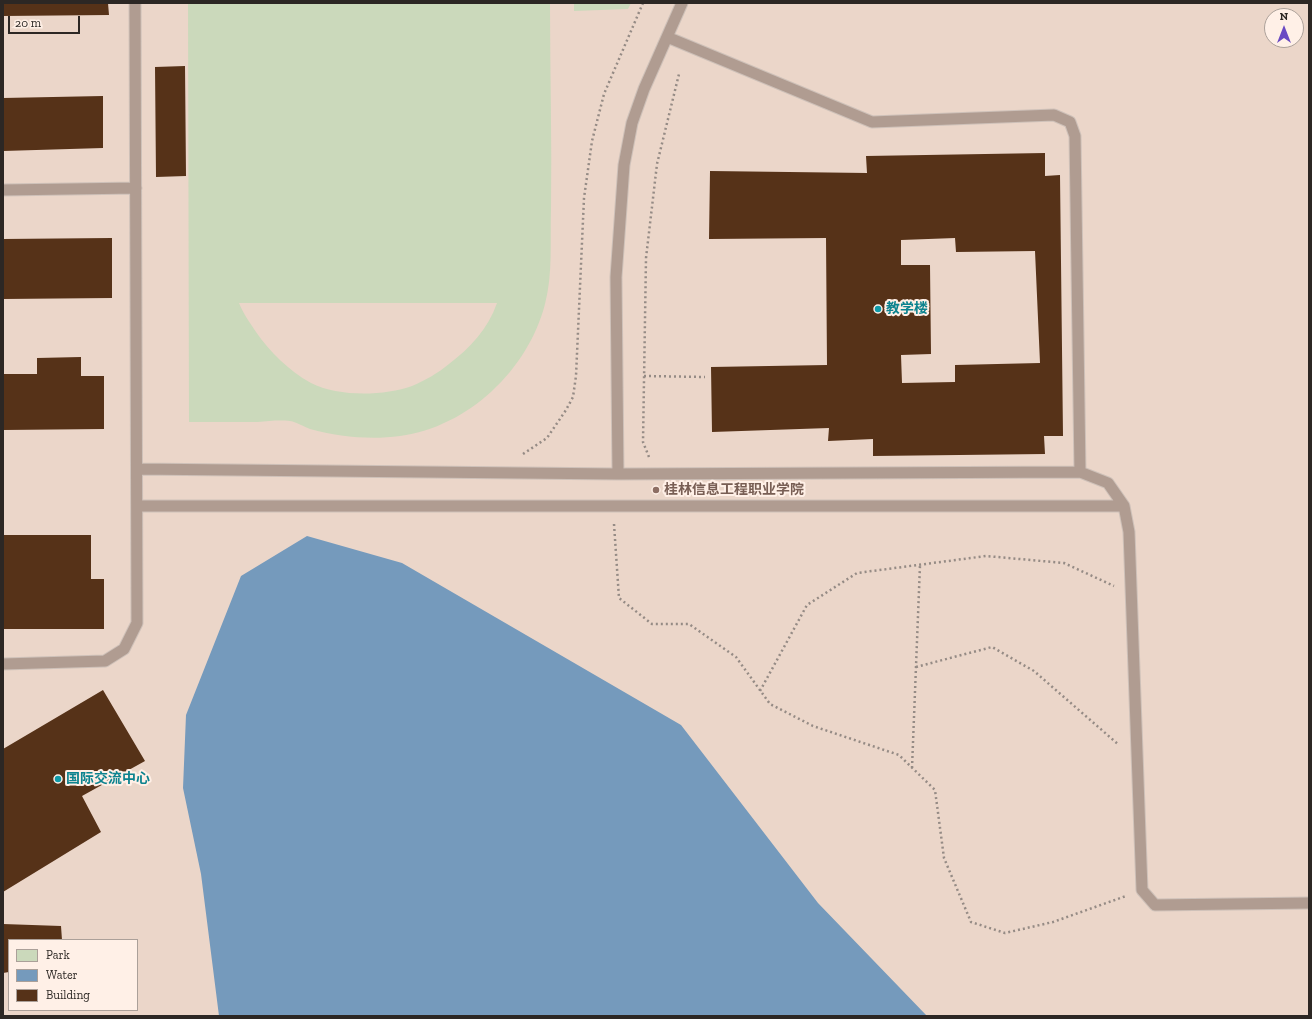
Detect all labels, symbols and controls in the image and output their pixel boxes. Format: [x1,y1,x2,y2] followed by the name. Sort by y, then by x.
[10,8,82,34] scale bar
[1264,8,1304,48] north arrow
[1280,10,1288,23] text: N
[15,16,41,30] text: 20 m
[886,301,928,317] place label: 教学楼
[873,304,883,314] marker: 教学楼
[664,482,804,498] place label: 桂林信息工程职业学院
[651,485,661,495] marker: 桂林信息工程职业学院
[66,771,150,787] place label: 国际交流中心
[53,774,63,784] marker: 国际交流中心
[8,939,138,1011] legend
[46,948,70,962] text: Park
[46,968,78,982] text: Water
[46,988,90,1002] text: Building

